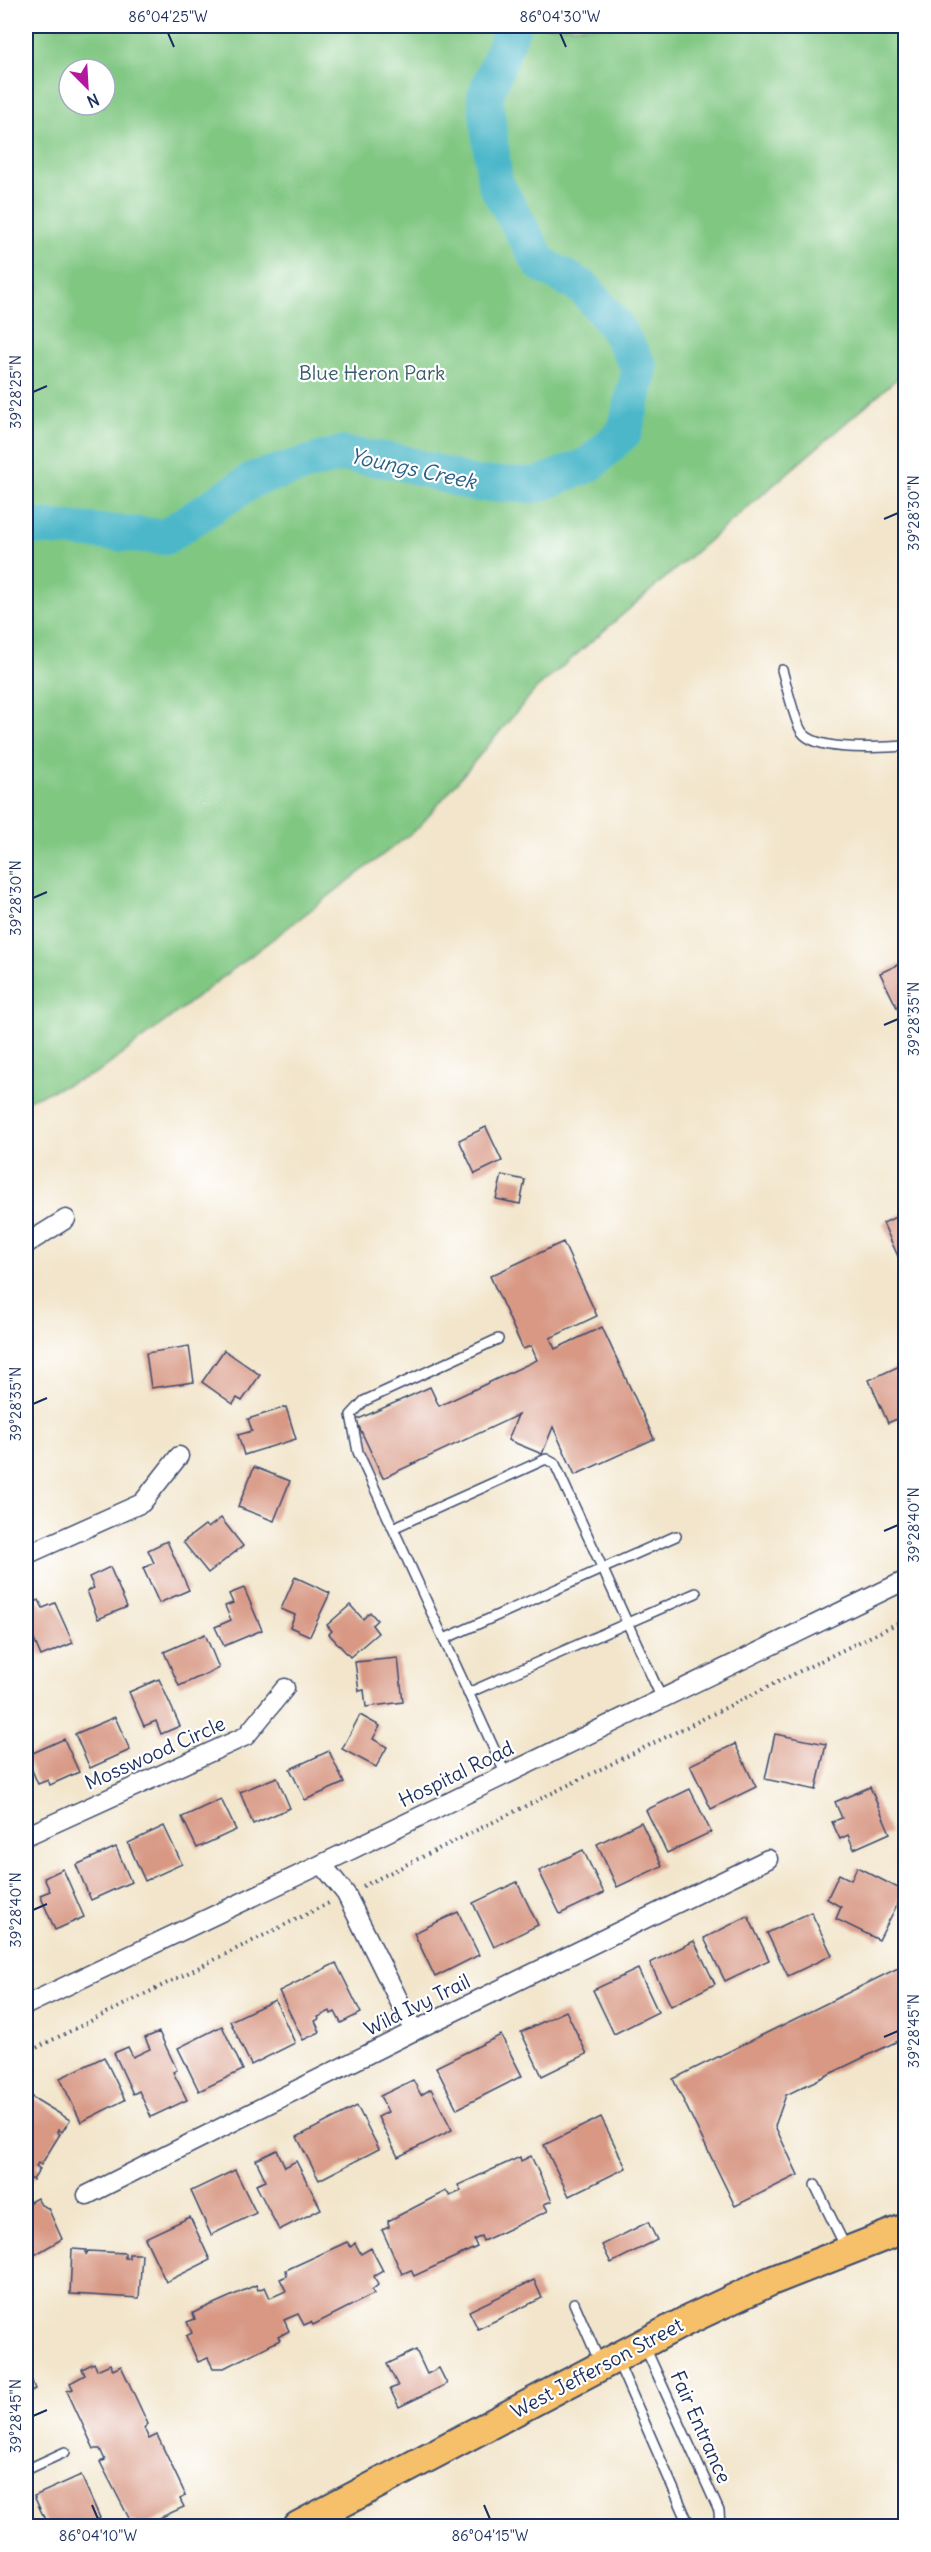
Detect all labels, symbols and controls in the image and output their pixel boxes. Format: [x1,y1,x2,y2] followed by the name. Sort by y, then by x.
[128,7,208,26] text: 86°04'25"W
[520,7,601,26] text: 86°04'30"W
[57,57,117,117] north arrow
[84,89,102,112] text: N
[6,355,25,429] text: 39°28'25"N
[299,360,445,385] park label: Blue Heron Park
[348,442,480,495] water label: Youngs Creek
[904,475,923,551] text: 39°28'30"N
[6,860,25,936] text: 39°28'30"N
[904,982,923,1056] text: 39°28'35"N
[6,1367,25,1441] text: 39°28'35"N
[904,1487,923,1563] text: 39°28'40"N
[81,1710,229,1795] street label: Mosswood Circle
[394,1735,518,1812] street label: Hospital Road
[6,1872,25,1948] text: 39°28'40"N
[360,1968,474,2041] street label: Wild Ivy Trail
[904,1994,923,2068] text: 39°28'45"N
[506,2311,687,2424] street label: West Jefferson Street
[666,2367,737,2487] street label: Fair Entrance
[6,2379,25,2453] text: 39°28'45"N
[59,2526,138,2545] text: 86°04'10"W
[451,2526,529,2545] text: 86°04'15"W

